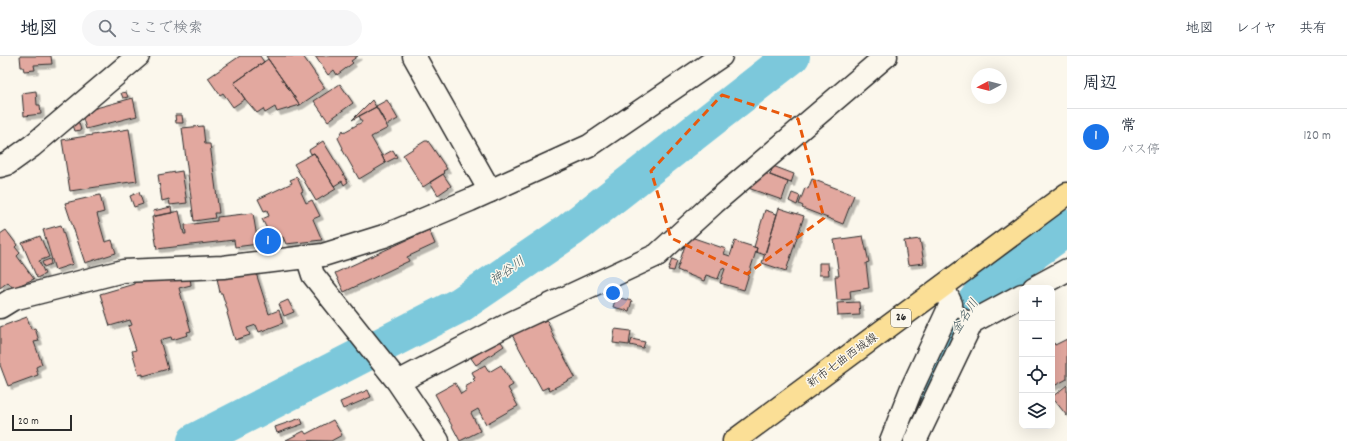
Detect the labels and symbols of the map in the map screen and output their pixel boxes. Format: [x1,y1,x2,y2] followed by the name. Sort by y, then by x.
[971,68,1007,104] north arrow
[255,226,281,256] pin: 1
[487,253,529,291] water label: 神谷川
[603,283,623,303] your location
[947,295,985,339] water label: 金名川
[891,309,911,327] road number: 26
[804,329,882,393] street label: 新市七曲西城線
[12,413,72,432] scale bar

